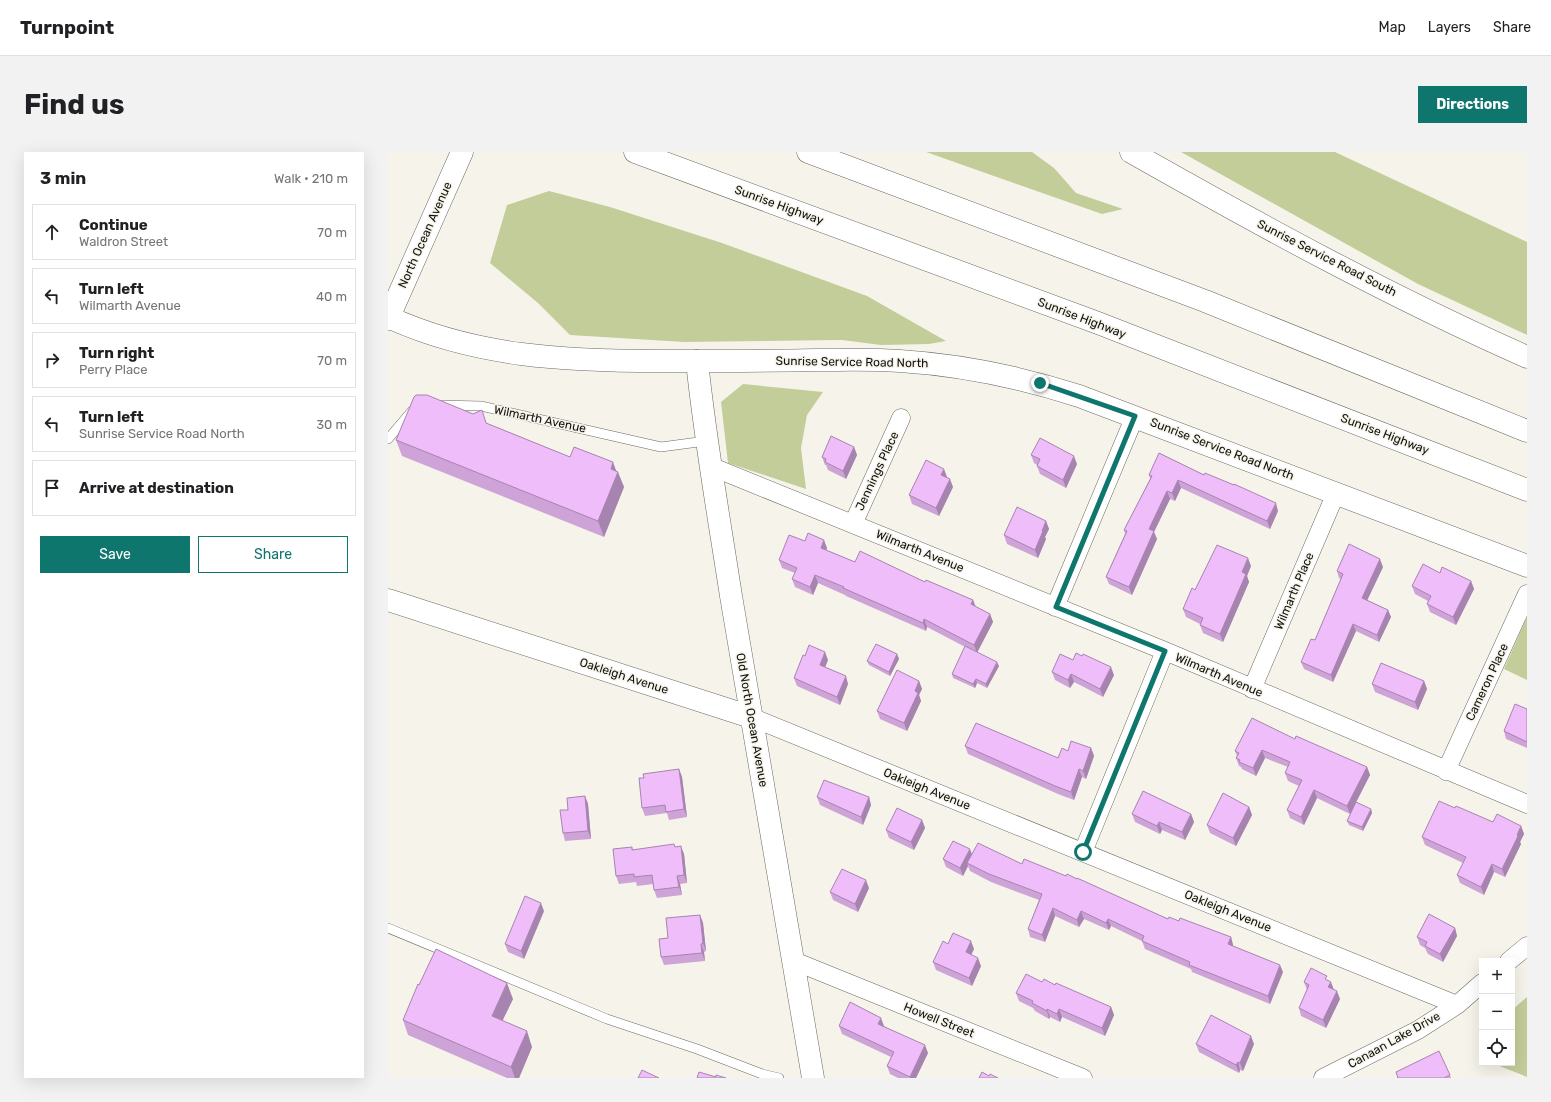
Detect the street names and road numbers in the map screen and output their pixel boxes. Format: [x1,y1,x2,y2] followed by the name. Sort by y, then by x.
[395,179,455,290] street label: North Ocean Avenue
[733,182,826,228] street label: Sunrise Highway
[1255,217,1399,299] street label: Sunrise Service Road South
[1036,295,1129,341] street label: Sunrise Highway
[775,354,929,370] street label: Sunrise Service Road North
[493,402,588,436] street label: Wilmarth Avenue
[1339,411,1432,457] street label: Sunrise Highway
[1148,415,1296,483] street label: Sunrise Service Road North
[853,429,902,513] street label: Jennings Place
[874,527,966,575] street label: Wilmarth Avenue
[1271,550,1317,632] street label: Wilmarth Place
[1463,641,1511,723] street label: Cameron Place
[1173,650,1265,700] street label: Wilmarth Avenue
[733,652,771,788] street label: Old North Ocean Avenue
[578,655,670,697] street label: Oakleigh Avenue
[881,765,973,813] street label: Oakleigh Avenue
[1182,887,1274,935] street label: Oakleigh Avenue
[902,999,977,1041] street label: Howell Street
[1345,1009,1443,1071] street label: Canaan Lake Drive

